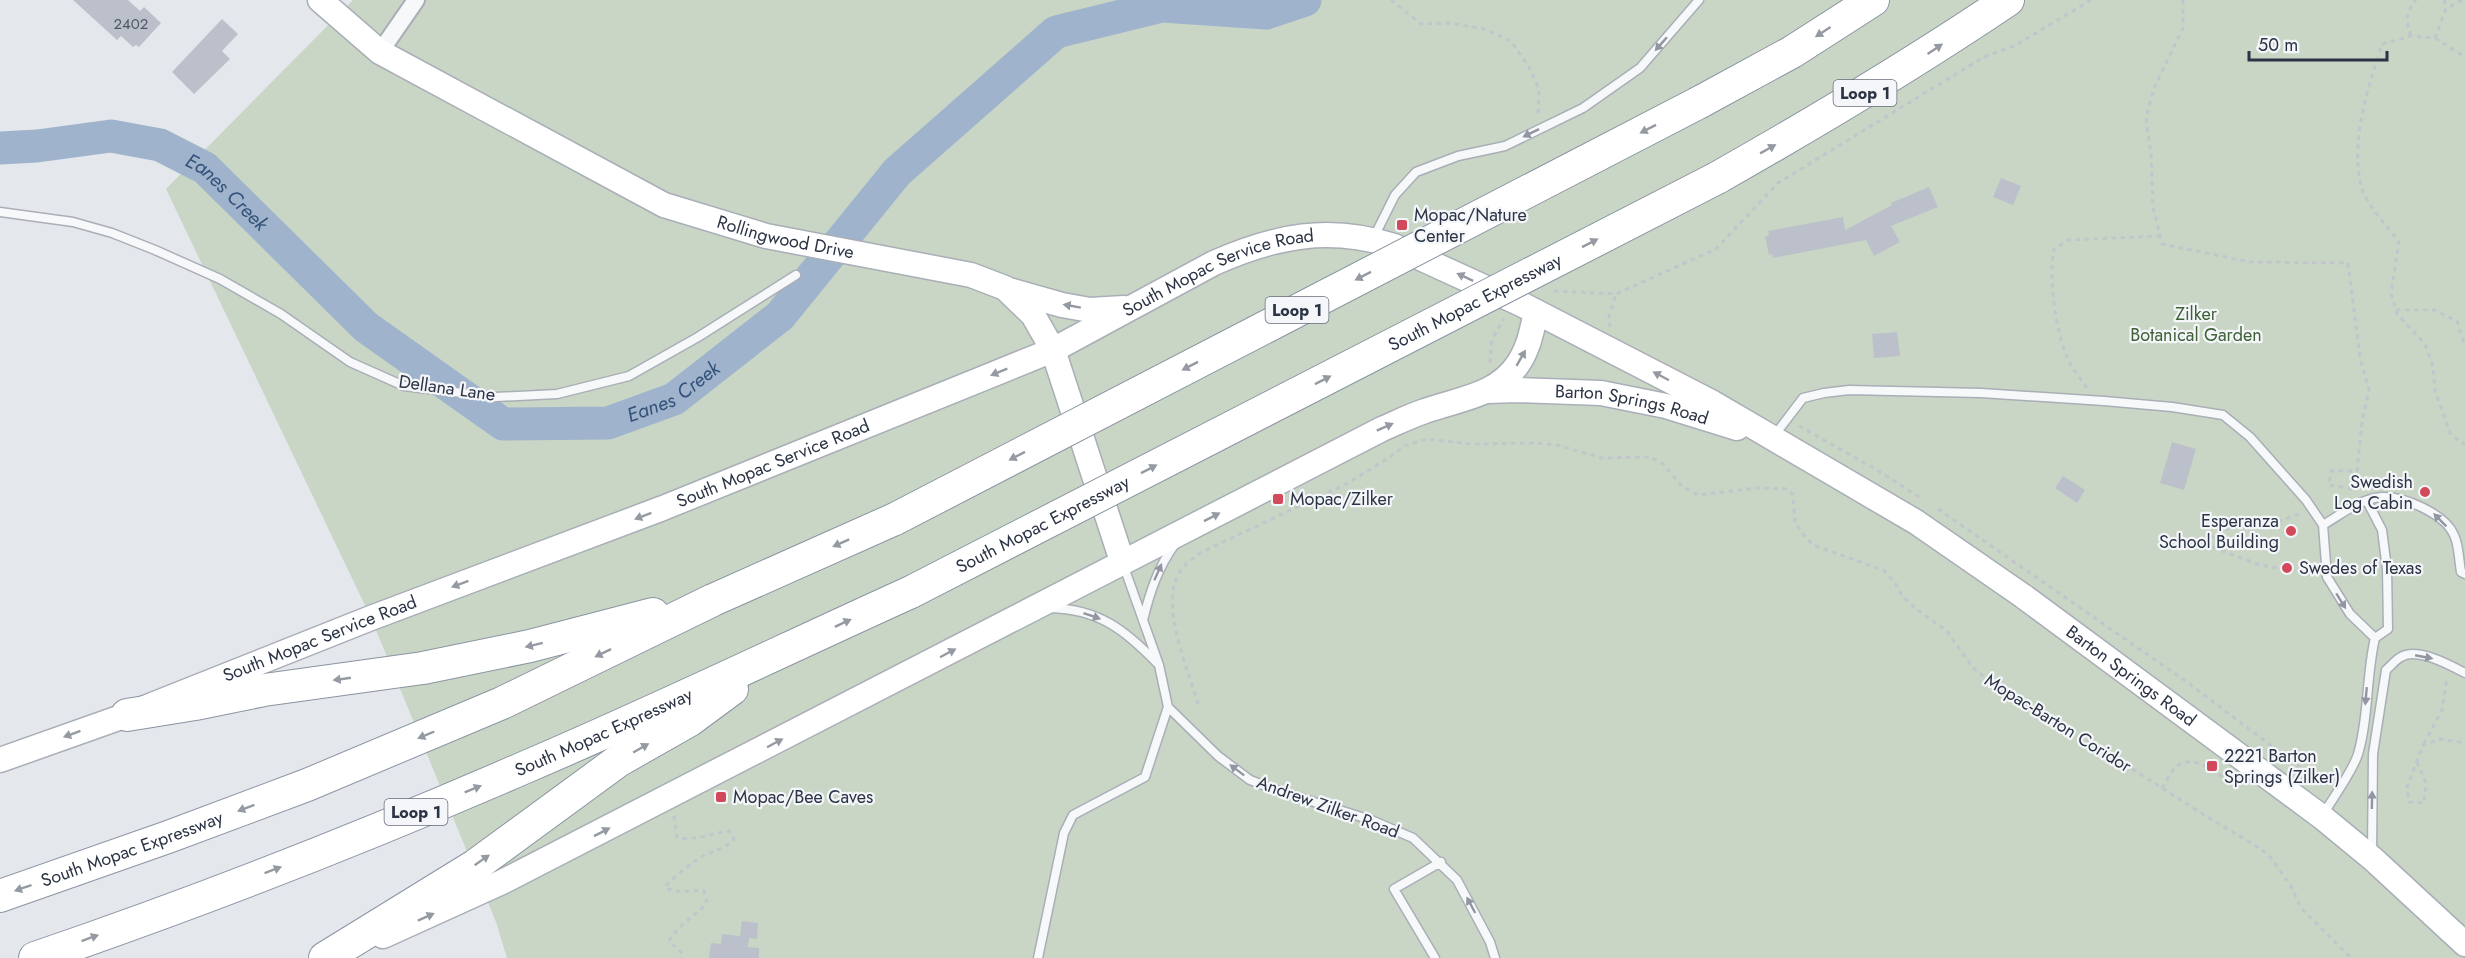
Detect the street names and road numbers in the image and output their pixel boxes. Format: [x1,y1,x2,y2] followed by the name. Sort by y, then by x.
[1834,80,1896,106] road number: Loop 1
[714,209,856,265] street label: Rollingwood Drive
[1118,222,1315,323] street label: South Mopac Service Road
[1384,247,1566,358] street label: South Mopac Expressway
[1266,297,1328,323] road number: Loop 1
[397,368,497,408] street label: Dellana Lane
[1554,378,1712,431] street label: Barton Springs Road
[672,413,873,514] street label: South Mopac Service Road
[951,469,1134,580] street label: South Mopac Expressway
[219,589,420,689] street label: South Mopac Service Road
[2061,619,2202,733] street label: Barton Springs Road
[1980,667,2137,779] street label: Mopac-Barton Coridor
[511,681,697,783] street label: South Mopac Expressway
[1253,769,1403,845] street label: Andrew Zilker Road
[384,799,448,825] road number: Loop 1
[37,805,227,894] street label: South Mopac Expressway

